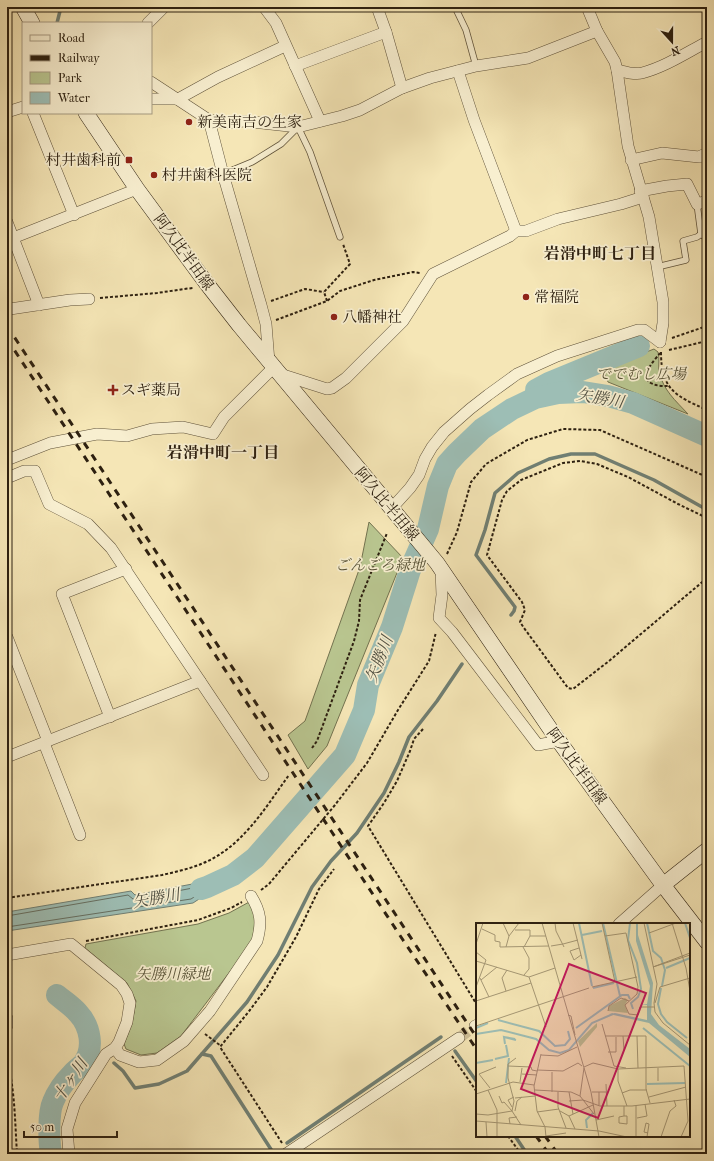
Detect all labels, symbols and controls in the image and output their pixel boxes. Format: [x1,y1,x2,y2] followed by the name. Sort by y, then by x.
[22,22,152,114] legend
[652,22,692,62] north arrow
[58,31,85,45] text: Road
[669,43,682,59] text: N
[58,51,100,65] text: Railway
[58,71,83,85] text: Park
[57,91,91,105] text: Water
[197,113,302,131] place label: 新美南吉の生家
[184,117,194,127] marker: 新美南吉の生家
[46,151,121,169] place label: 村井歯科前
[124,155,134,165] marker: 村井歯科前
[162,166,252,184] place label: 村井歯科医院
[149,170,159,180] marker: 村井歯科医院
[150,210,218,294] street label: 阿久比半田線
[544,244,656,263] district label: 岩滑中町七丁目
[534,288,579,306] place label: 常福院
[521,292,531,302] marker: 常福院
[342,308,402,326] place label: 八幡神社
[329,312,339,322] marker: 八幡神社
[596,365,688,383] park label: ででむし広場
[121,381,181,399] place label: スギ薬局
[575,384,627,412] water label: 矢勝川
[108,385,118,395] marker: スギ薬局
[167,443,279,462] district label: 岩滑中町一丁目
[351,464,423,544] street label: 阿久比半田線
[335,556,427,574] park label: ごんごろ緑地
[362,631,397,685] water label: 矢勝川
[543,724,611,808] street label: 阿久比半田線
[131,884,183,912] water label: 矢勝川
[476,923,690,1137] inset map
[135,965,212,983] park label: 矢勝川緑地
[49,1053,92,1105] water label: 十ヶ川
[24,1113,117,1139] scale bar
[30,1120,54,1134] text: 50 m

